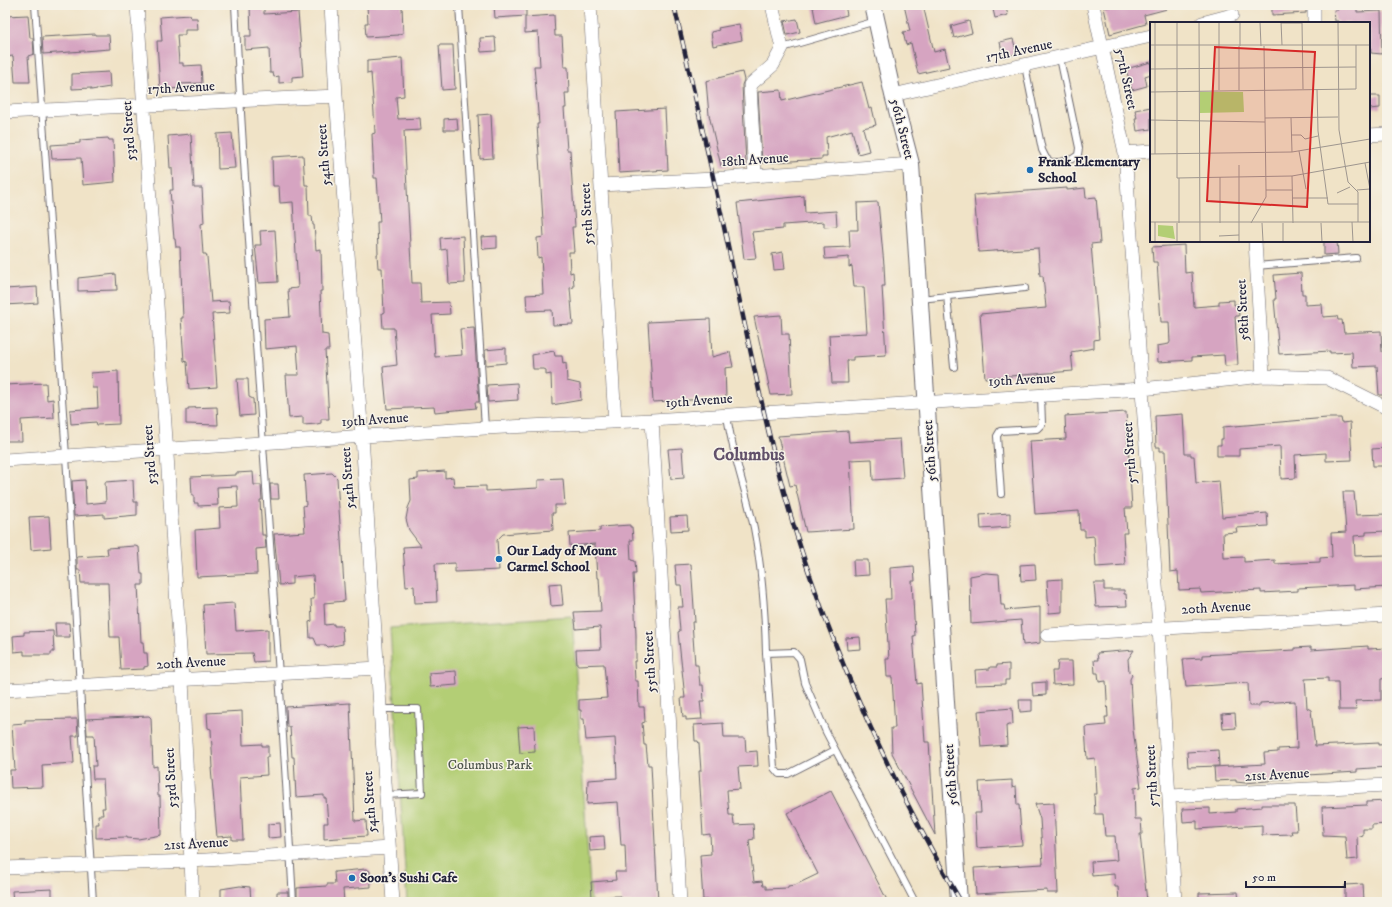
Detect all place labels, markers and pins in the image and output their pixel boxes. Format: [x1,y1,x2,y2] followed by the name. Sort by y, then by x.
[1038,153,1140,187] place label: Frank Elementary School
[1025,165,1035,175] marker: Frank Elementary School
[507,542,617,576] place label: Our Lady of Mount Carmel School
[494,554,504,564] marker: Our Lady of Mount Carmel School
[360,869,458,887] place label: Soon's Sushi Cafe
[347,873,357,883] marker: Soon's Sushi Cafe

